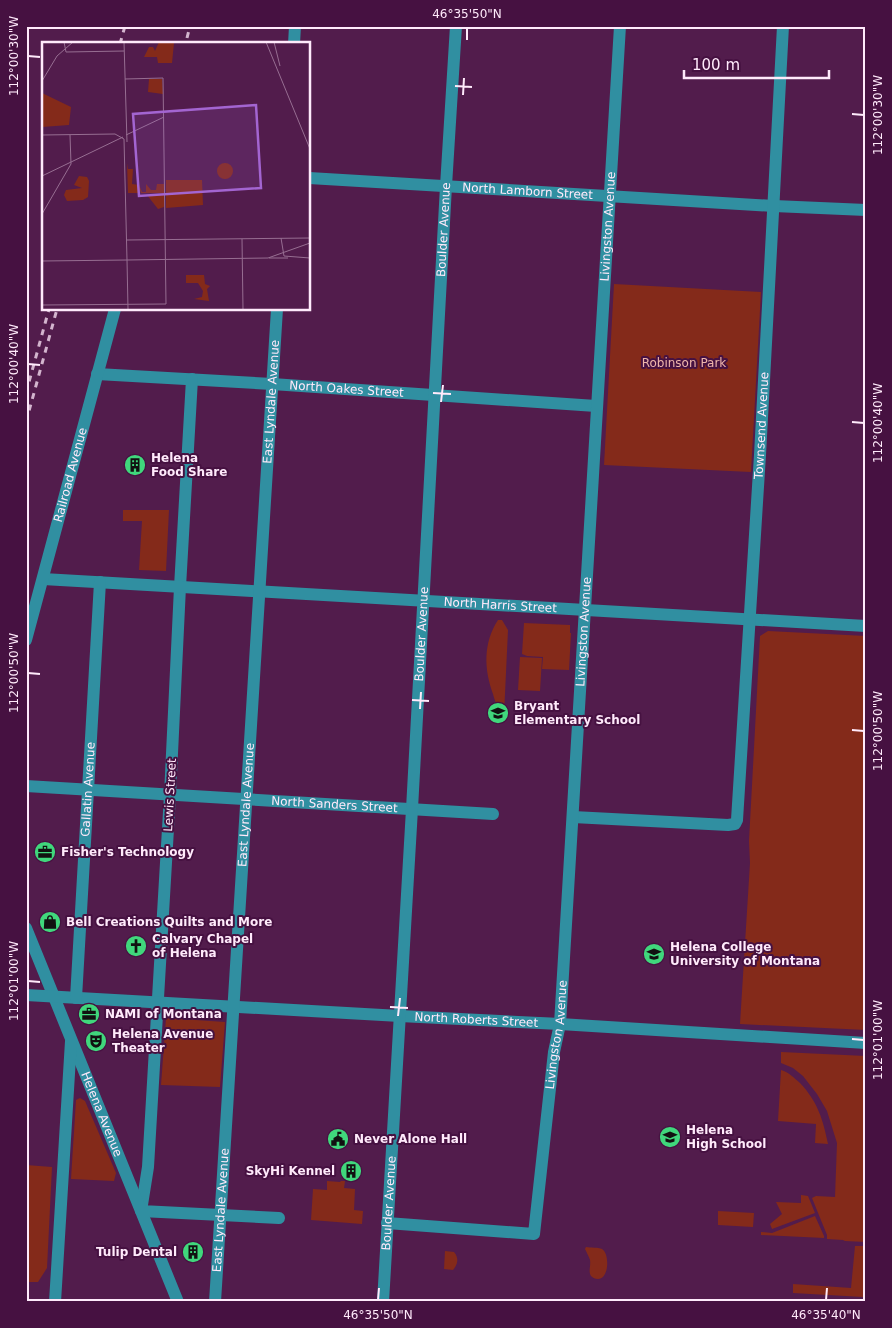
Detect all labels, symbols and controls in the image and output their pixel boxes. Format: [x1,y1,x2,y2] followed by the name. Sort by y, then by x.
[432,7,502,21] text: 46°35'50"N
[7,16,21,96] text: 112°00'30"W
[42,42,310,310] inset map
[684,48,830,80] scale bar
[692,56,740,74] text: 100 m
[871,75,885,155] text: 112°00'30"W
[598,171,618,282] street label: Livingston Avenue
[462,180,594,202] street label: North Lamborn Street
[434,182,453,277] street label: Boulder Avenue
[7,324,21,404] text: 112°00'40"W
[260,339,282,464] street label: East Lyndale Avenue
[642,356,726,370] park label: Robinson Park
[751,372,771,481] street label: Townsend Avenue
[289,378,405,400] street label: North Oakes Street
[871,383,885,463] text: 112°00'40"W
[51,426,90,524] street label: Railroad Avenue
[151,451,227,479] place label: Helena Food Share
[123,453,147,477] building icon: Helena Food Share
[573,576,594,687] street label: Livingston Avenue
[412,586,431,682] street label: Boulder Avenue
[443,595,558,615] street label: North Harris Street
[7,633,21,713] text: 112°00'50"W
[871,691,885,771] text: 112°00'50"W
[514,699,640,727] place label: Bryant Elementary School
[486,701,510,725] school or university icon: Bryant Elementary School
[78,742,98,837] street label: Gallatin Avenue
[235,743,257,867] street label: East Lyndale Avenue
[161,758,179,832] street label: Lewis Street
[271,794,398,815] street label: North Sanders Street
[33,840,57,864] office icon: Fisher's Technology
[61,845,194,859] place label: Fisher's Technology
[38,910,62,934] shop icon: Bell Creations Quilts and More
[66,915,272,929] place label: Bell Creations Quilts and More
[152,932,253,960] place label: Calvary Chapel of Helena
[124,934,148,958] church icon: Calvary Chapel of Helena
[670,940,820,968] place label: Helena College University of Montana
[7,941,21,1021] text: 112°01'00"W
[642,942,666,966] school or university icon: Helena College University of Montana
[543,980,570,1090] street label: Livingston Avenue
[871,1000,885,1080] text: 112°01'00"W
[77,1002,101,1026] office icon: NAMI of Montana
[105,1007,222,1021] place label: NAMI of Montana
[414,1010,539,1030] street label: North Roberts Street
[112,1027,213,1055] place label: Helena Avenue Theater
[84,1029,108,1053] theatre icon: Helena Avenue Theater
[78,1070,125,1159] street label: Helena Avenue
[686,1123,766,1151] place label: Helena High School
[658,1125,682,1149] school or university icon: Helena High School
[326,1127,350,1151] public building icon: Never Alone Hall
[354,1132,467,1146] place label: Never Alone Hall
[210,1148,232,1273] street label: East Lyndale Avenue
[379,1155,399,1251] street label: Boulder Avenue
[339,1159,363,1183] building icon: SkyHi Kennel
[246,1164,335,1178] place label: SkyHi Kennel
[181,1240,205,1264] building icon: Tulip Dental
[96,1245,177,1259] place label: Tulip Dental
[343,1308,413,1322] text: 46°35'50"N
[791,1308,861,1322] text: 46°35'40"N

